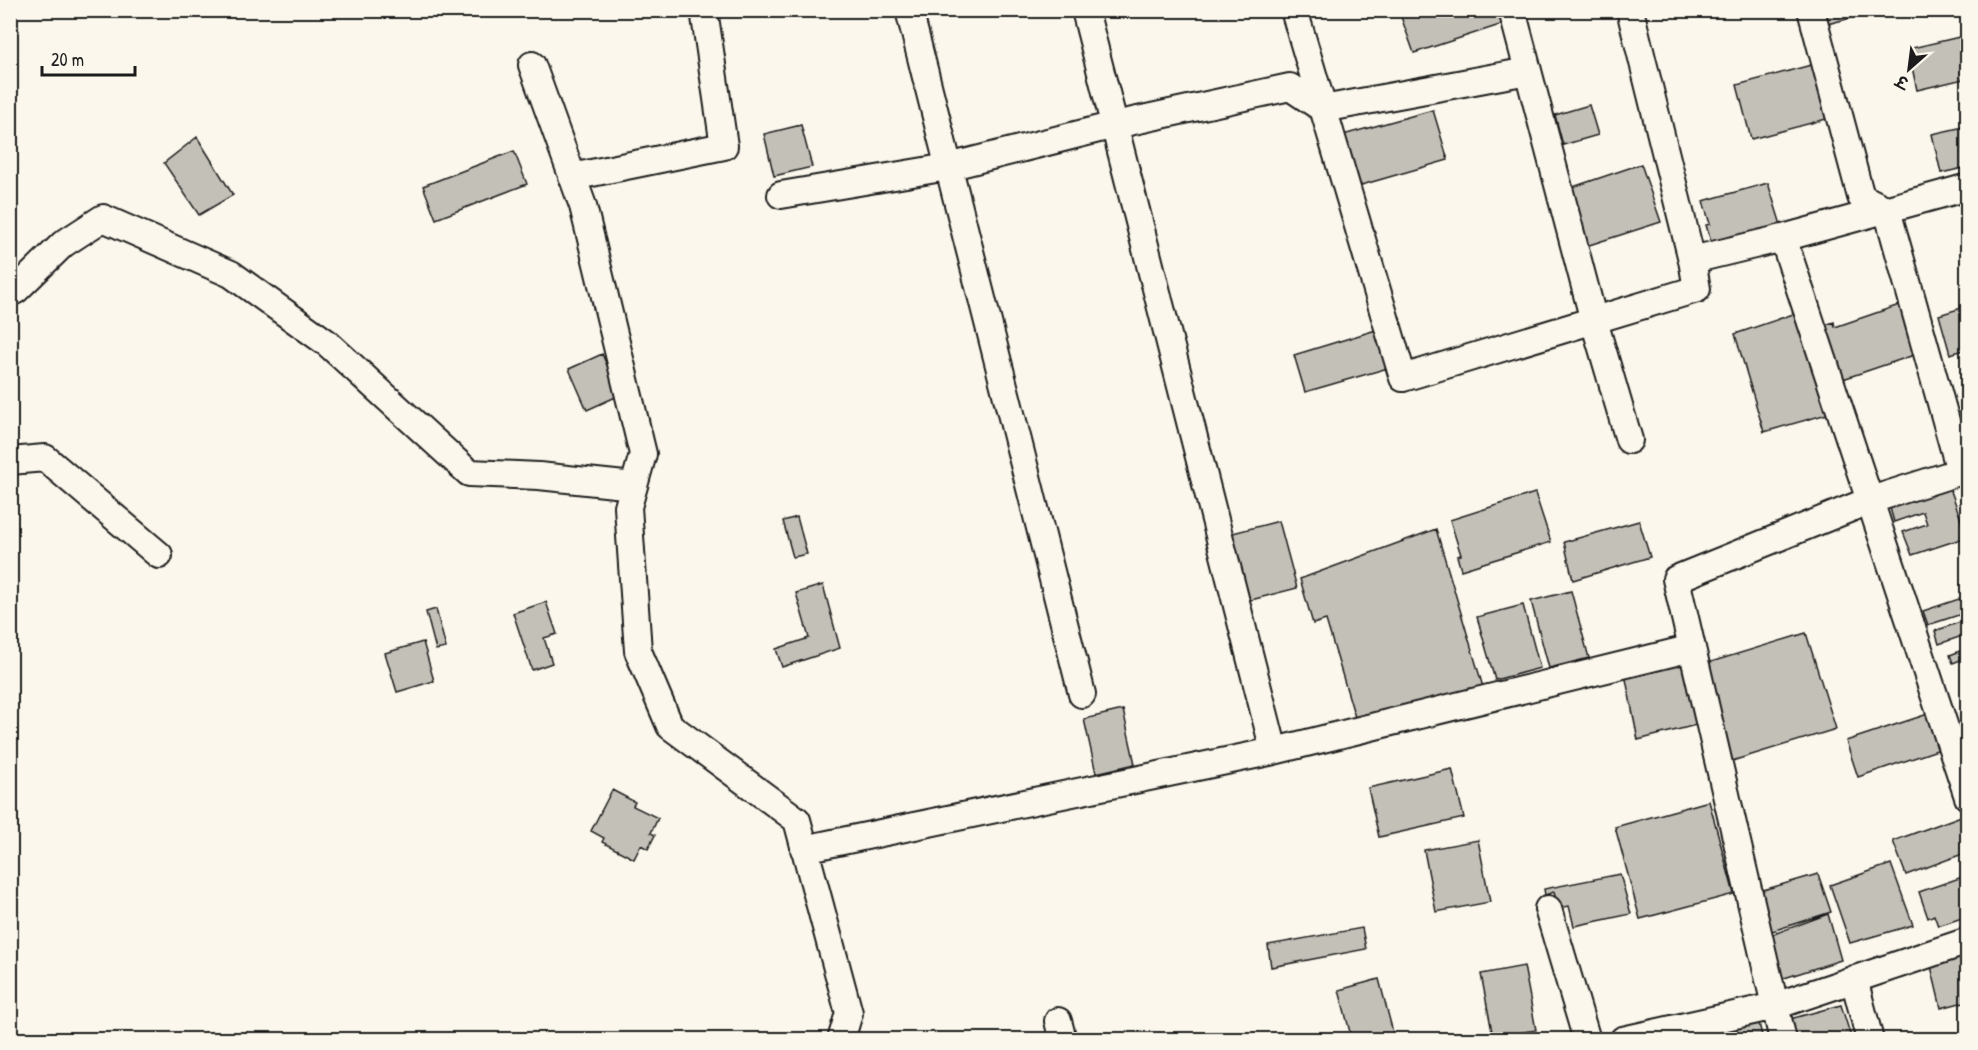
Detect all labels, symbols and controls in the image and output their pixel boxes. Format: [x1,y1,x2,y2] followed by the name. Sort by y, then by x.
[42,39,135,77] scale bar
[1879,39,1939,99] north arrow
[51,47,84,72] text: 20 m
[1891,69,1914,95] text: उ

